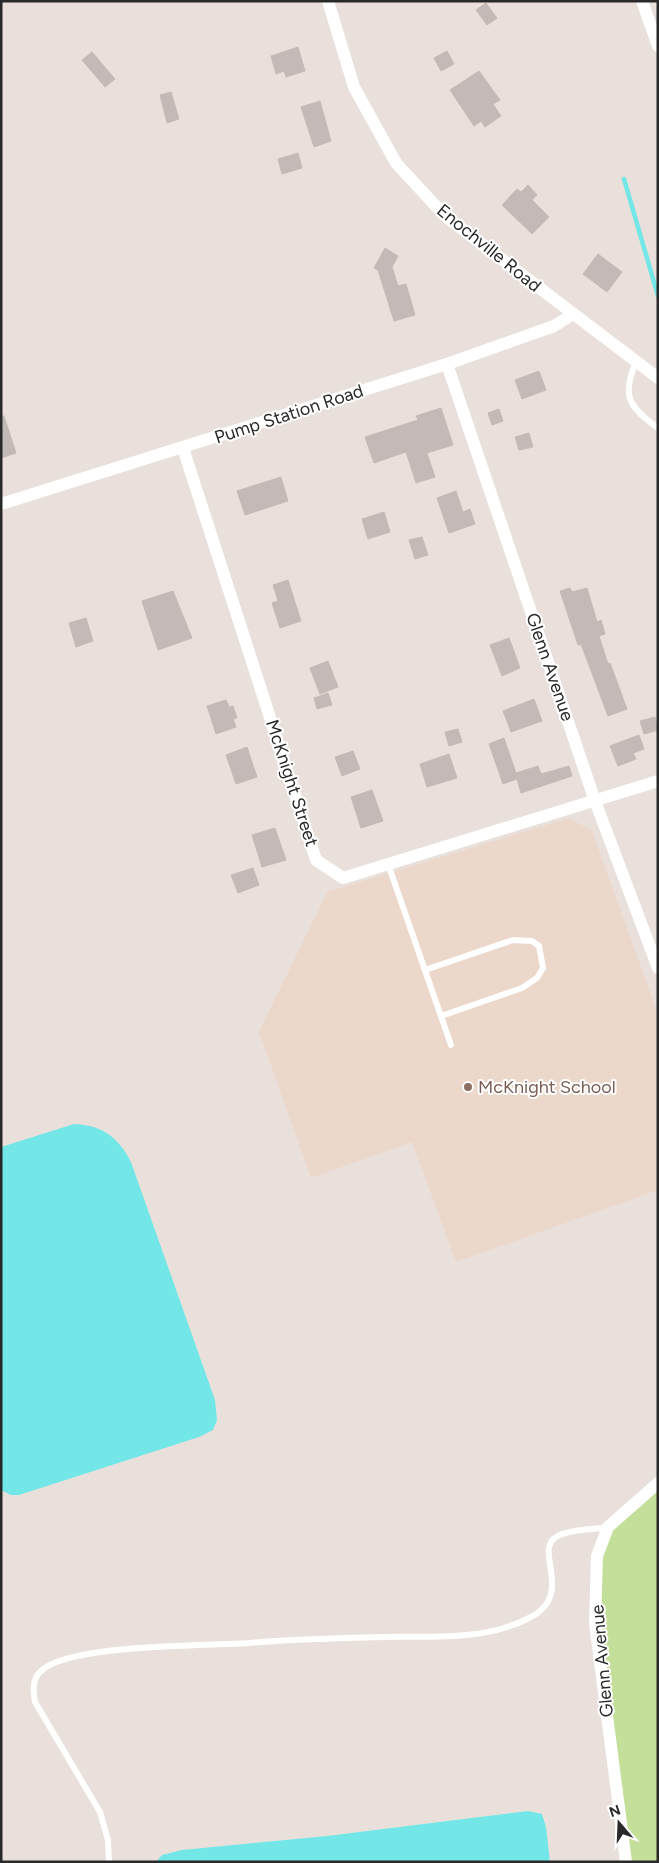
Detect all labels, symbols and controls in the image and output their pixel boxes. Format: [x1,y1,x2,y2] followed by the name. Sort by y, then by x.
[432,199,546,297] street label: Enochville Road
[212,380,366,448] street label: Pump Station Road
[521,610,579,724] street label: Glenn Avenue
[261,717,323,850] street label: McKnight Street
[478,1076,616,1098] place label: McKnight School
[462,1081,474,1093] marker: McKnight School
[586,1604,618,1718] street label: Glenn Avenue
[594,1798,644,1848] north arrow
[607,1801,623,1821] text: N

